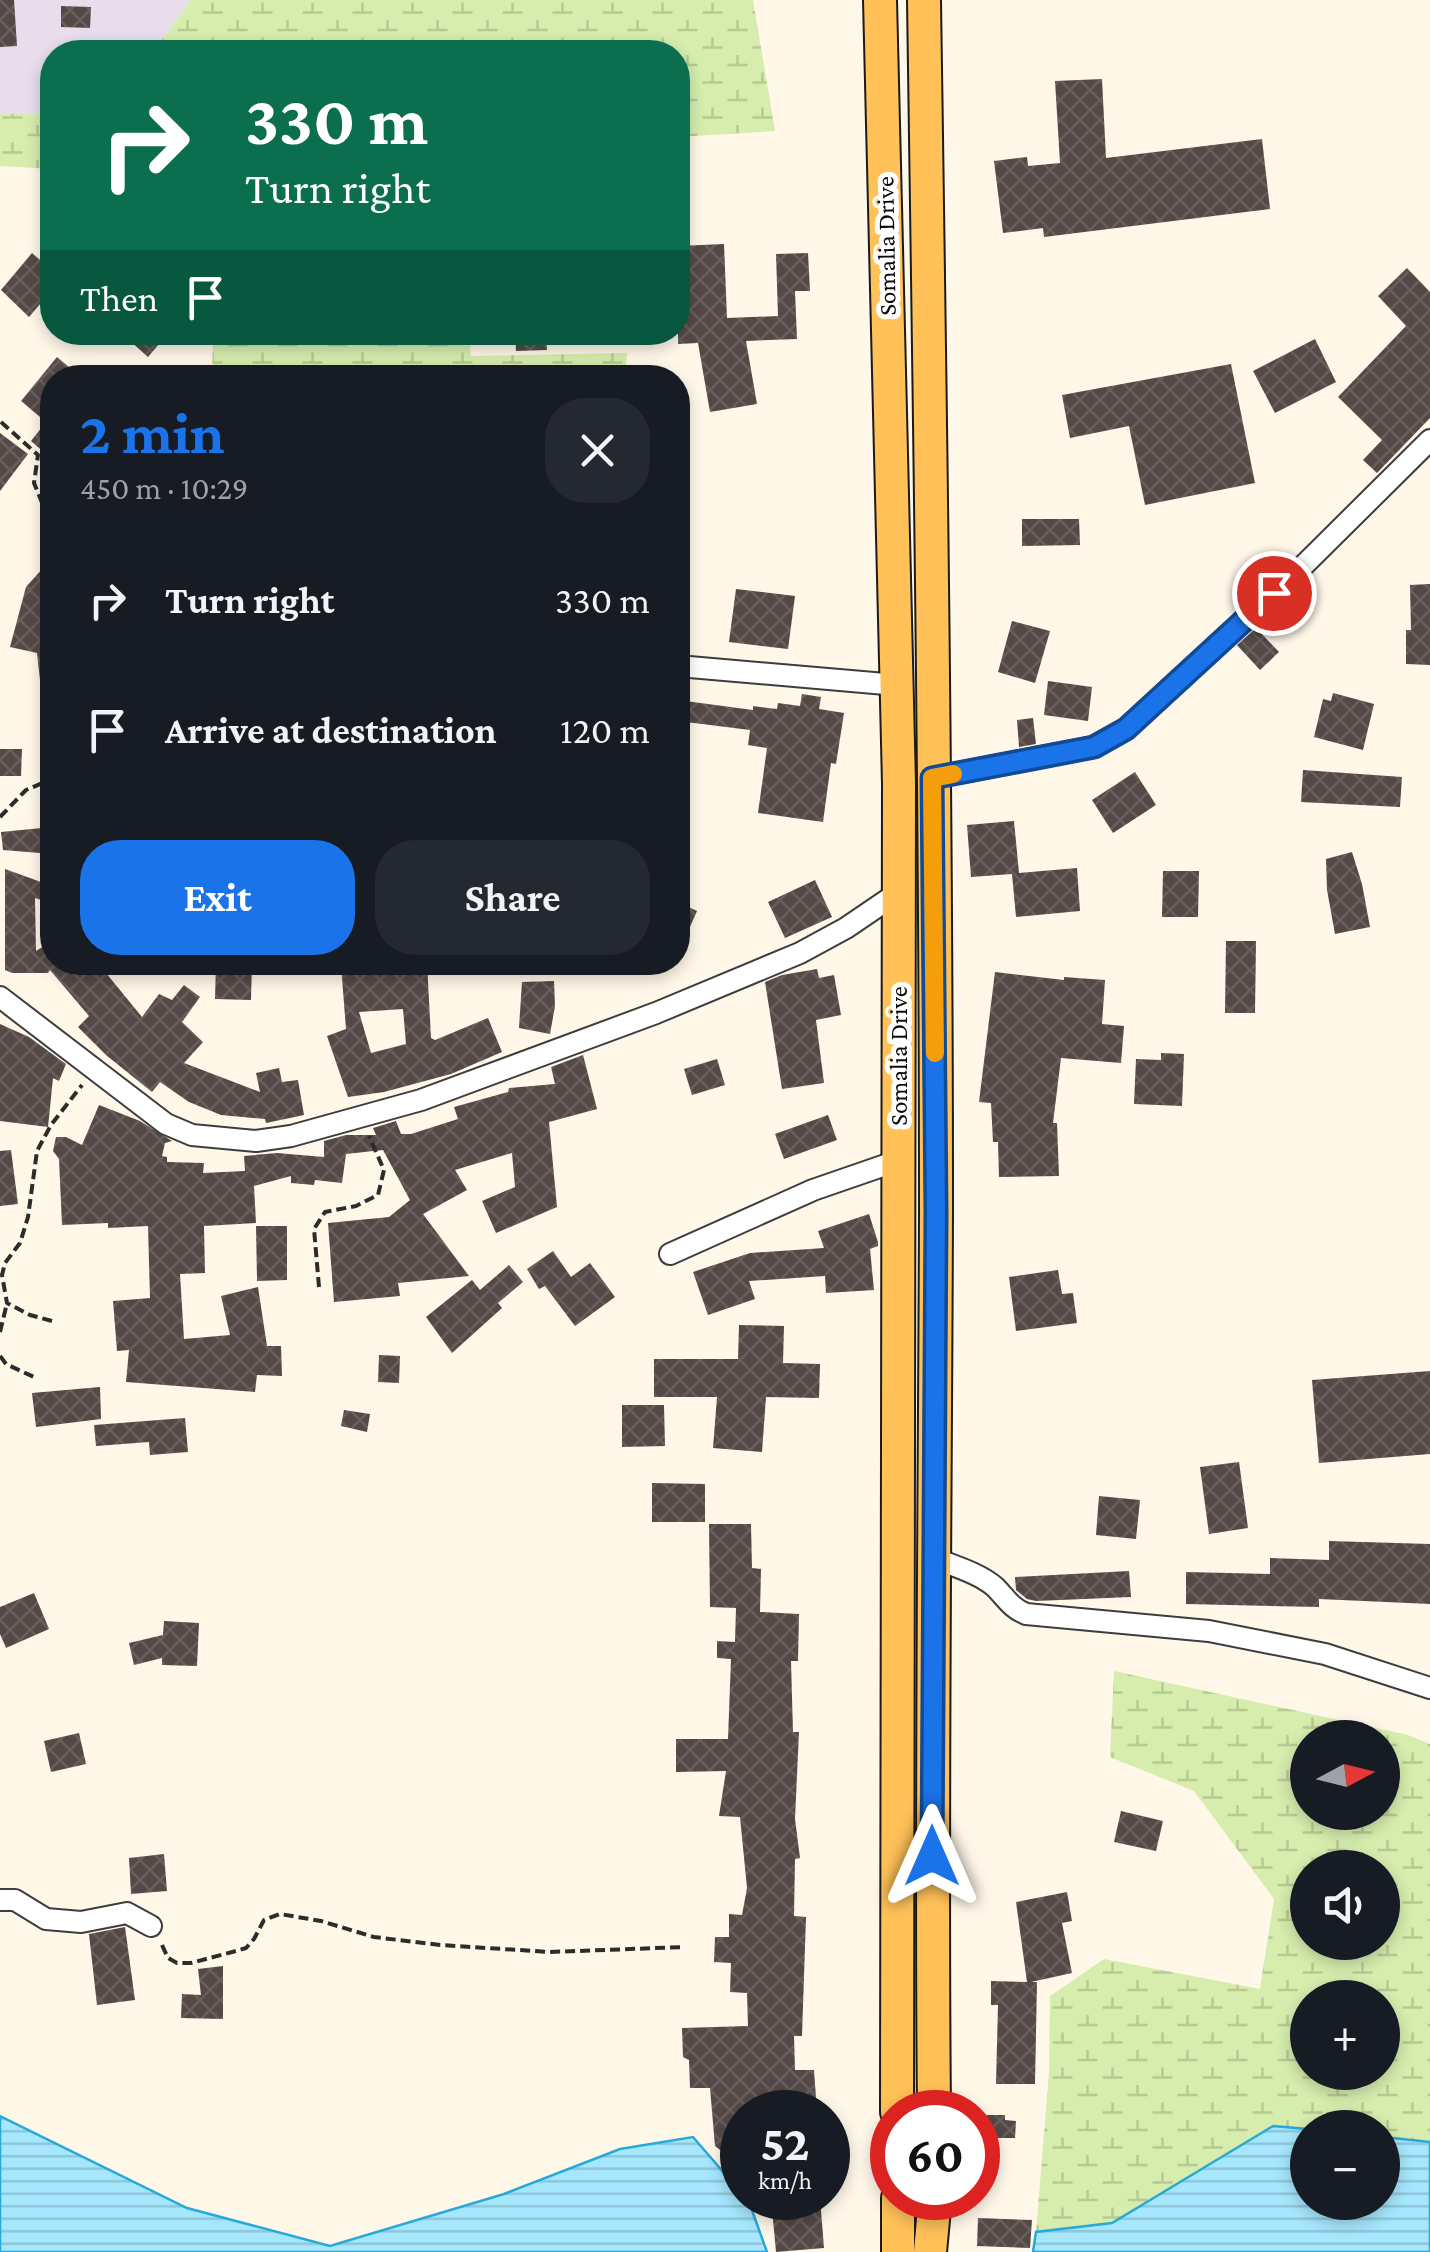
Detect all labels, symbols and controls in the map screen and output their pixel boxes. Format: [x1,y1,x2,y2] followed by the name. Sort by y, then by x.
[80,80,210,210] icon: right
[245,81,428,159] text: 330 m
[245,163,430,213] text: Turn right
[871,176,901,316] street label: Somalia Drive
[178,270,233,325] icon: arrive
[80,277,158,319] text: Then
[545,398,650,503] button: close
[80,399,225,466] text: 2 min
[80,470,248,506] text: 450 m · 10:29
[1232,551,1317,636] pin
[1247,566,1302,621] icon: arrive
[80,573,135,628] icon: right
[165,579,334,621] text: Turn right
[555,579,650,621] text: 330 m
[80,703,135,758] icon: arrive
[165,709,497,751] text: Arrive at destination
[560,709,650,751] text: 120 m
[80,840,355,955] button: Exit
[375,840,650,955] button: Share
[885,986,912,1126] street label: Somalia Drive
[1290,1720,1400,1830] north arrow
[1290,1720,1400,2220] map controls
[880,1804,984,1908] position arrow
[1290,1850,1400,1960] button: sound
[1290,1980,1400,2090] button: +
[870,2090,1000,2220] speed limit sign: 60
[1290,2110,1400,2220] button: −
[760,2115,810,2171] text: 52
[758,2167,812,2194] text: km/h

